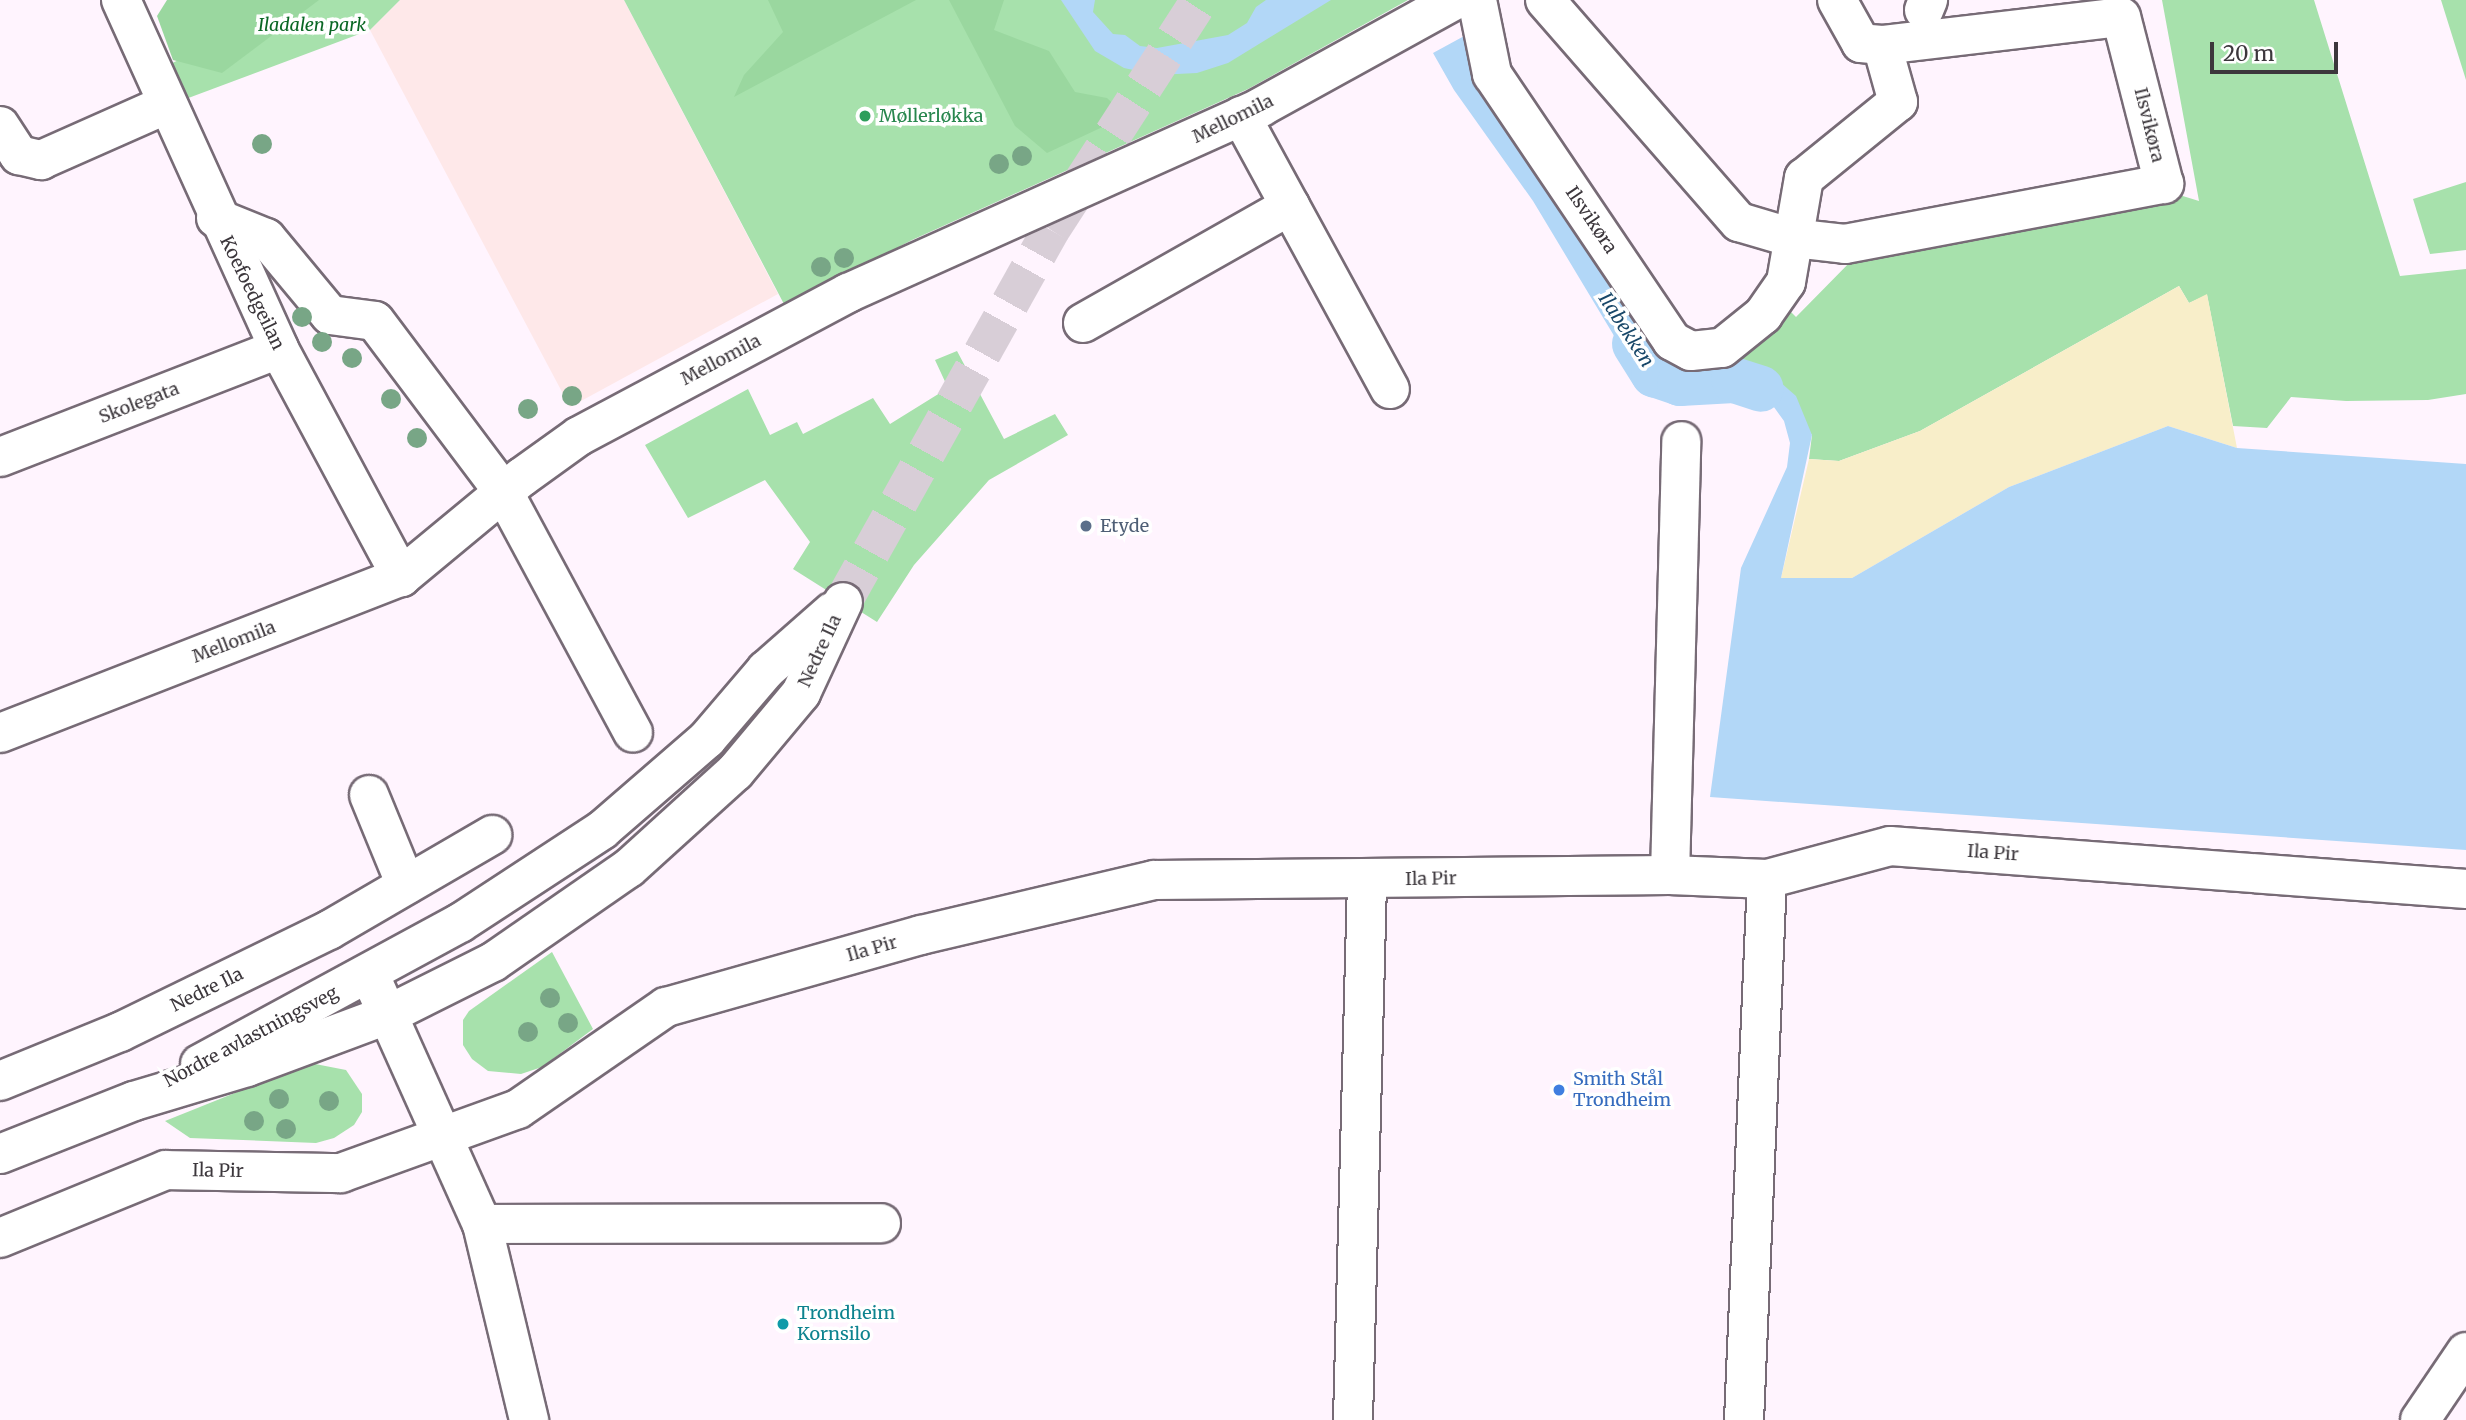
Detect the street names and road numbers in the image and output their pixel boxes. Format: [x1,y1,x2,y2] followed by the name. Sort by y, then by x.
[2129,86,2169,164] street label: Ilsvikøra
[1189,90,1277,148] street label: Mellomila
[1561,182,1621,258] street label: Ilsvikøra
[215,233,289,353] street label: Koefoedgeilan
[677,330,765,390] street label: Mellomila
[96,378,182,428] street label: Skolegata
[794,611,846,691] street label: Nedre Ila
[189,616,279,668] street label: Mellomila
[1966,840,2020,866] street label: Ila Pir
[1405,868,1457,890] street label: Ila Pir
[844,932,900,966] street label: Ila Pir
[167,963,247,1017] street label: Nedre Ila
[160,982,342,1092] street label: Nordre avlastningsveg
[192,1160,244,1182] street label: Ila Pir

